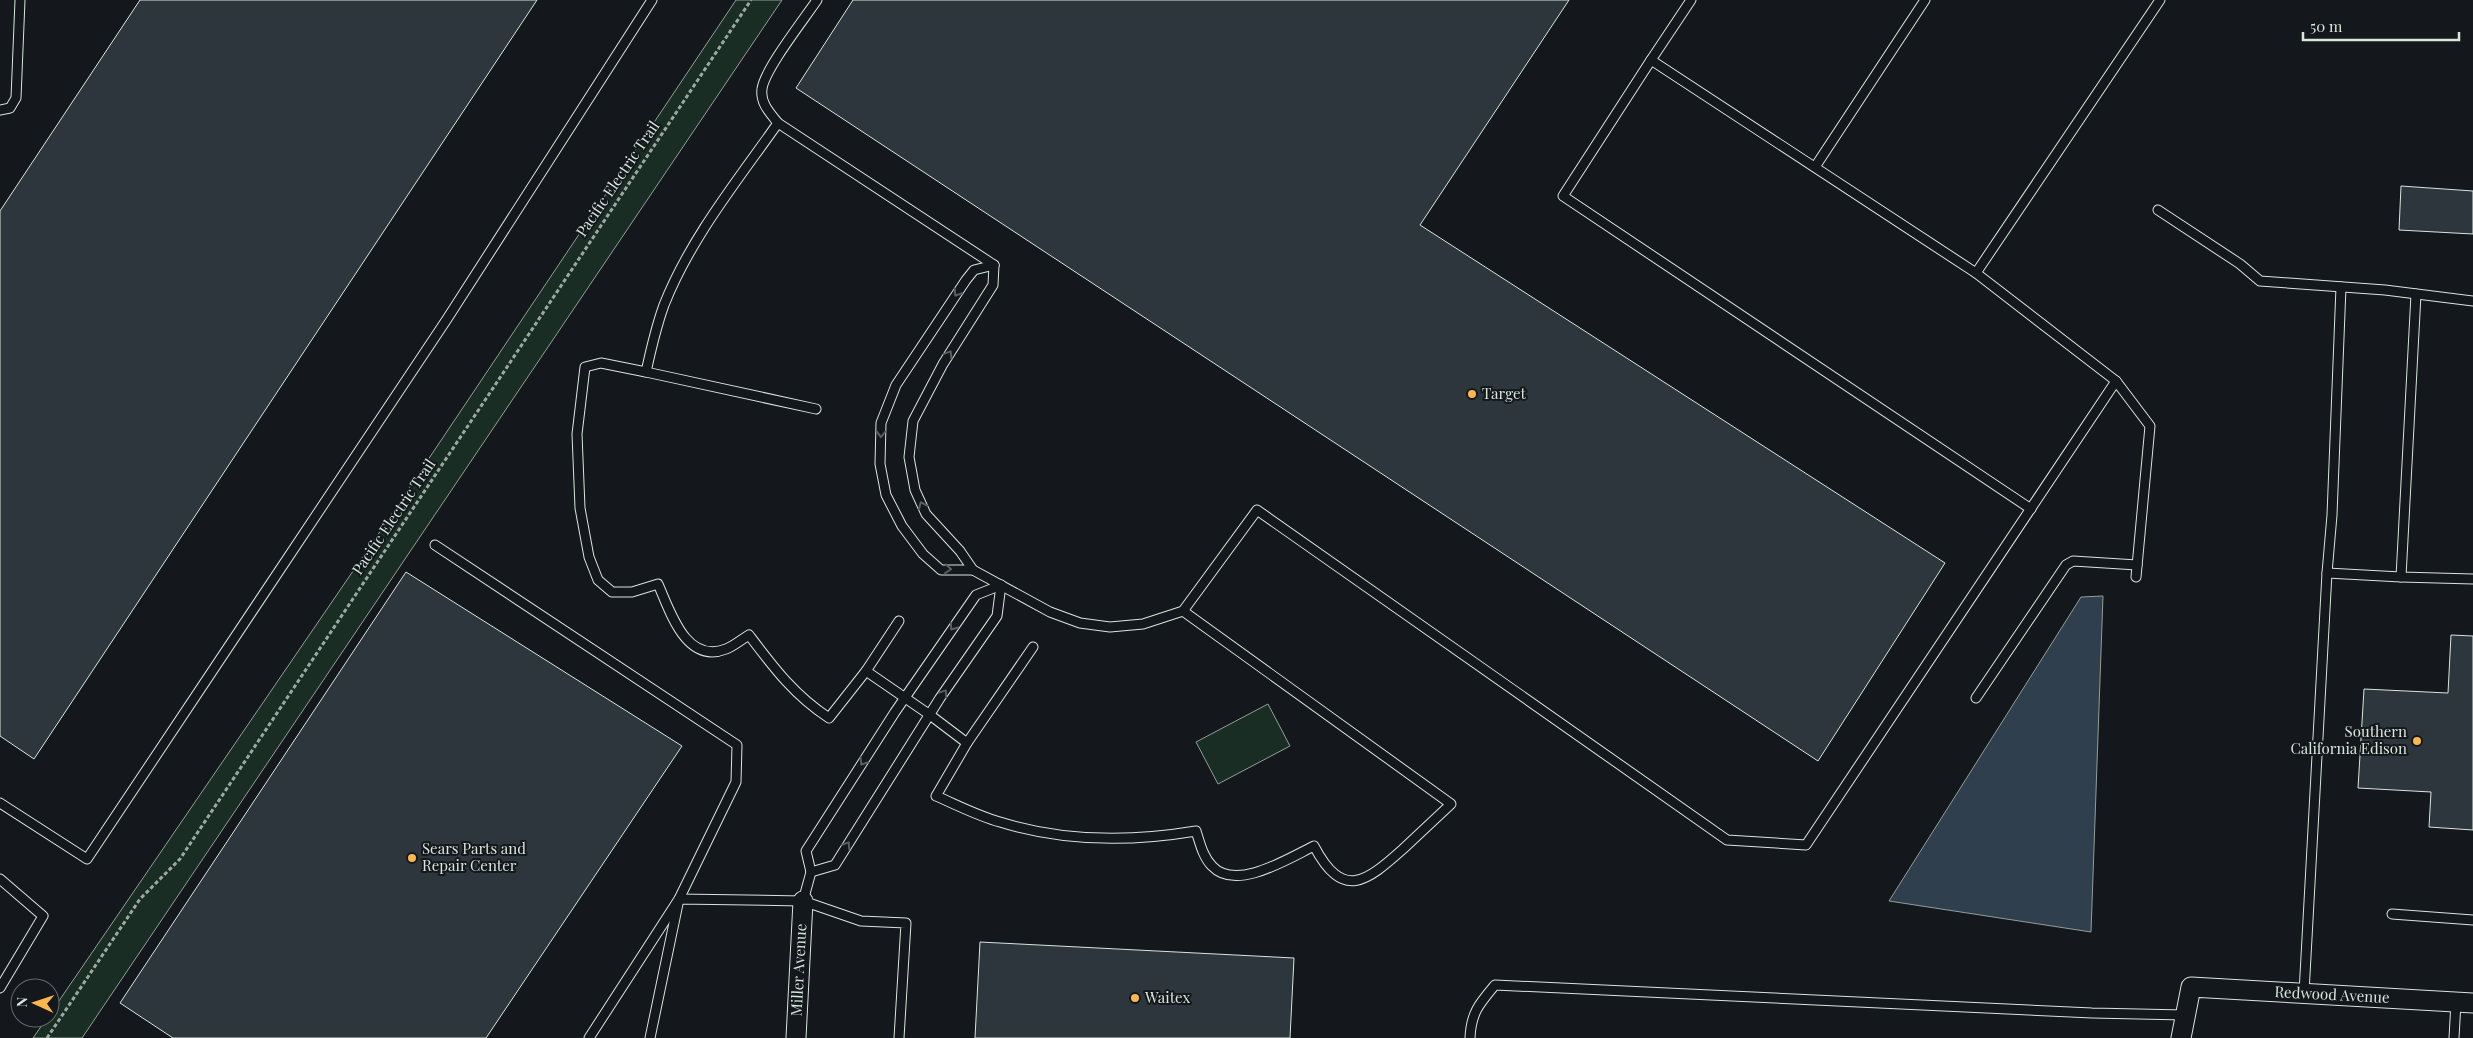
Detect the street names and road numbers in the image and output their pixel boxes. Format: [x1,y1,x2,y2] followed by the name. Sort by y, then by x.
[571,117,663,240] street label: Pacific Electric Trail
[347,455,439,578] street label: Pacific Electric Trail
[786,923,810,1017] street label: Miller Avenue
[2274,981,2390,1007] street label: Redwood Avenue

